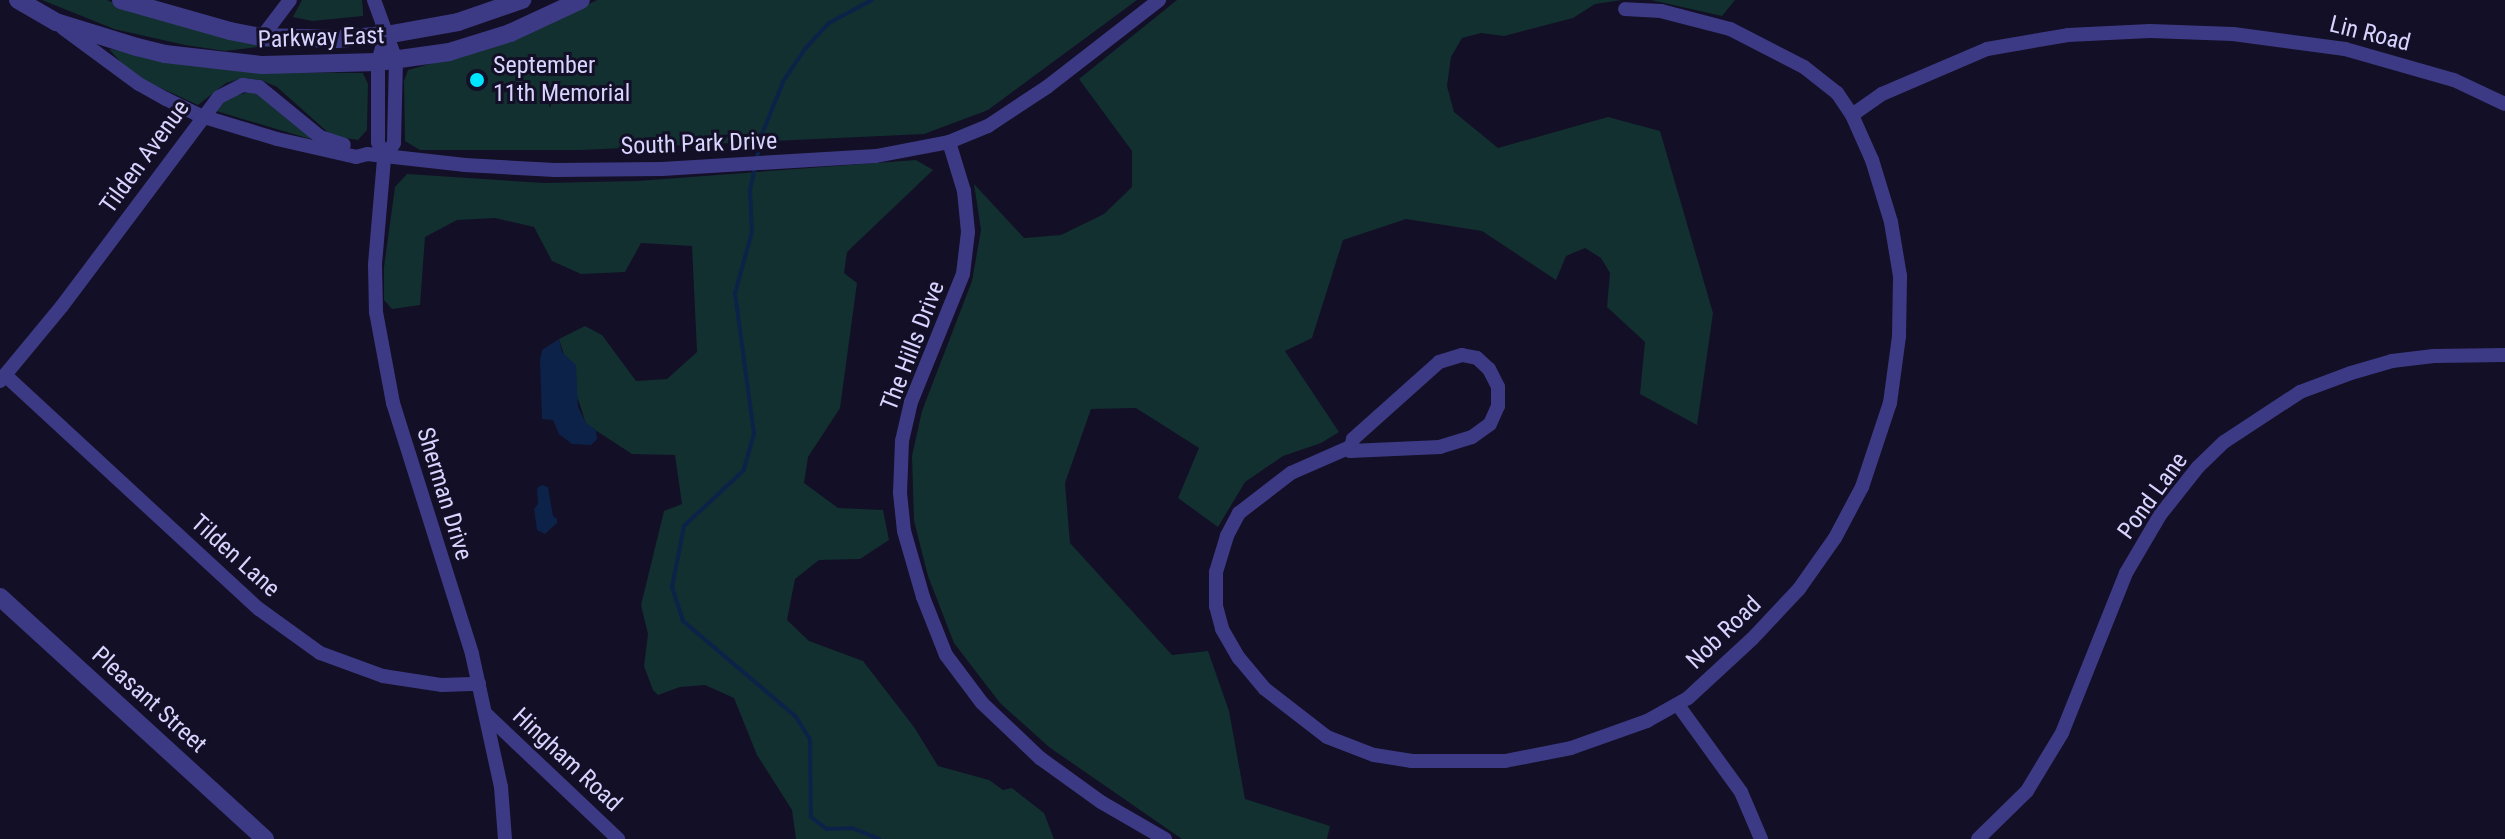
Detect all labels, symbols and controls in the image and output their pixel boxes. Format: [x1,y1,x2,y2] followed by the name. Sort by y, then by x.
[2327,10,2413,58] street label: Lin Road
[257,21,385,55] street label: Parkway East
[493,52,630,108] place label: September 11th Memorial
[468,71,486,89] marker: September 11th Memorial
[94,95,196,219] street label: Tilden Avenue
[620,127,778,161] street label: South Park Drive
[875,277,951,415] street label: The Hills Drive
[410,424,478,564] street label: Sherman Drive
[2112,447,2194,545] street label: Pond Lane
[185,509,285,603] street label: Tilden Lane
[1681,591,1767,675] street label: Nob Road
[86,641,212,759] street label: Pleasant Street
[506,702,628,818] street label: Hingham Road

